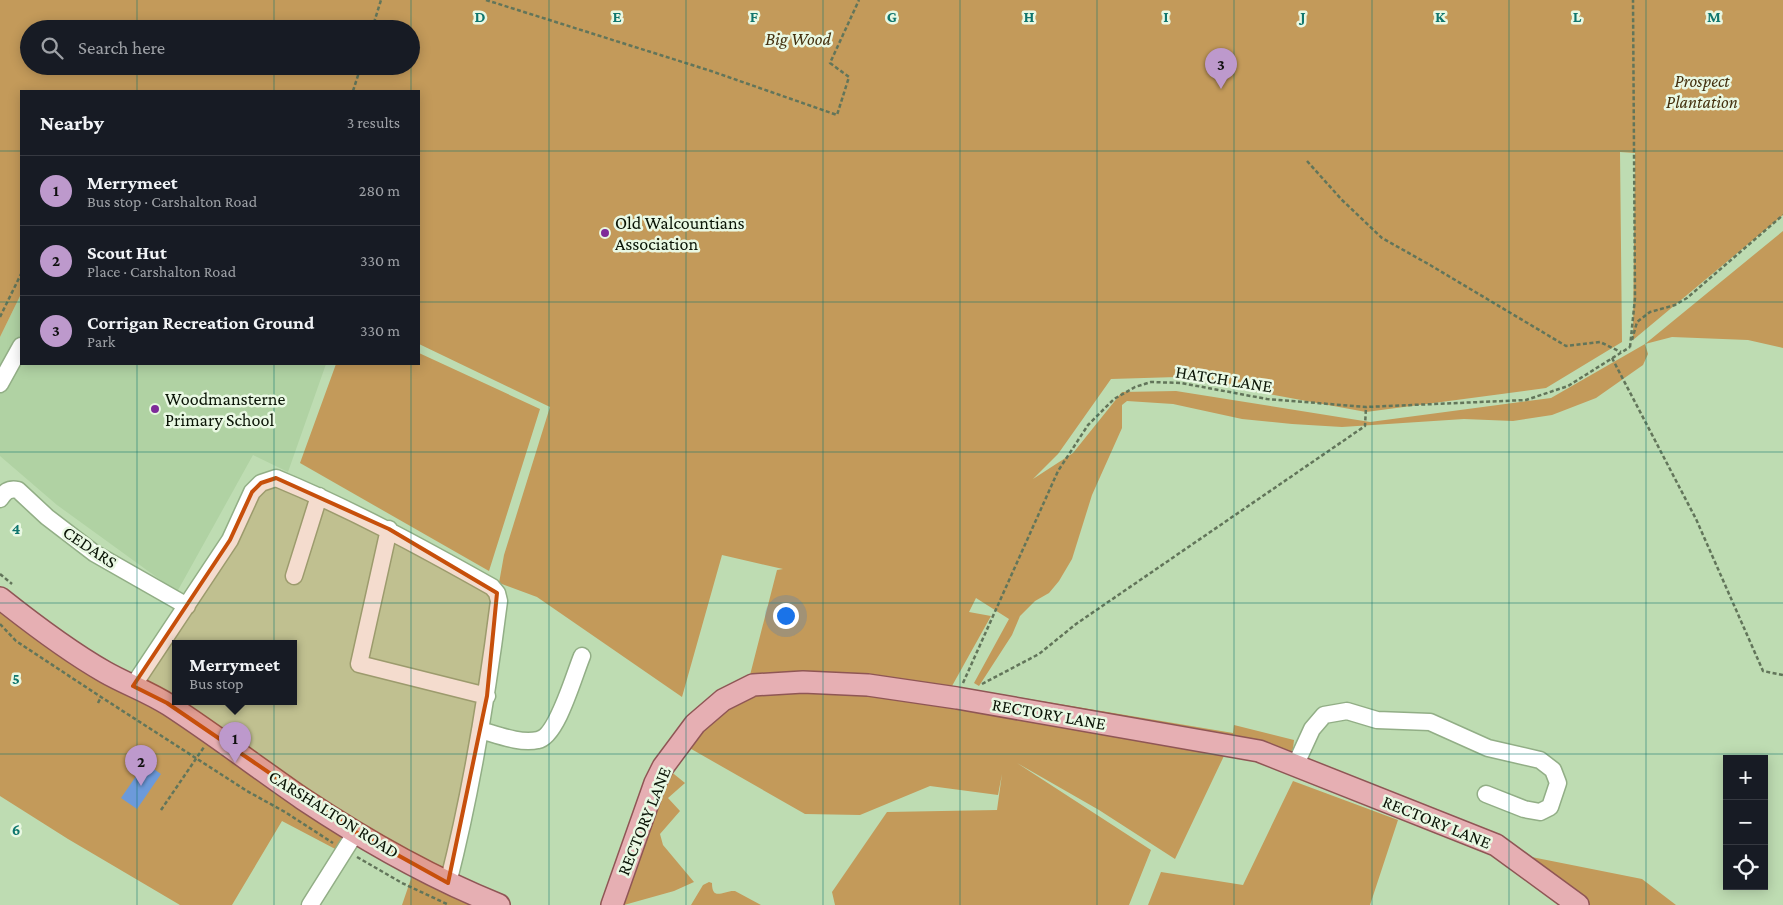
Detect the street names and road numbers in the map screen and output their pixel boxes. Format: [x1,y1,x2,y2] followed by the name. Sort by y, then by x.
[1174,361,1274,397] street label: HATCH LANE
[59,522,121,572] street label: CEDARS
[991,694,1108,734] street label: RECTORY LANE
[613,764,675,878] street label: RECTORY LANE
[265,766,403,862] street label: CARSHALTON ROAD
[1380,791,1494,853] street label: RECTORY LANE

